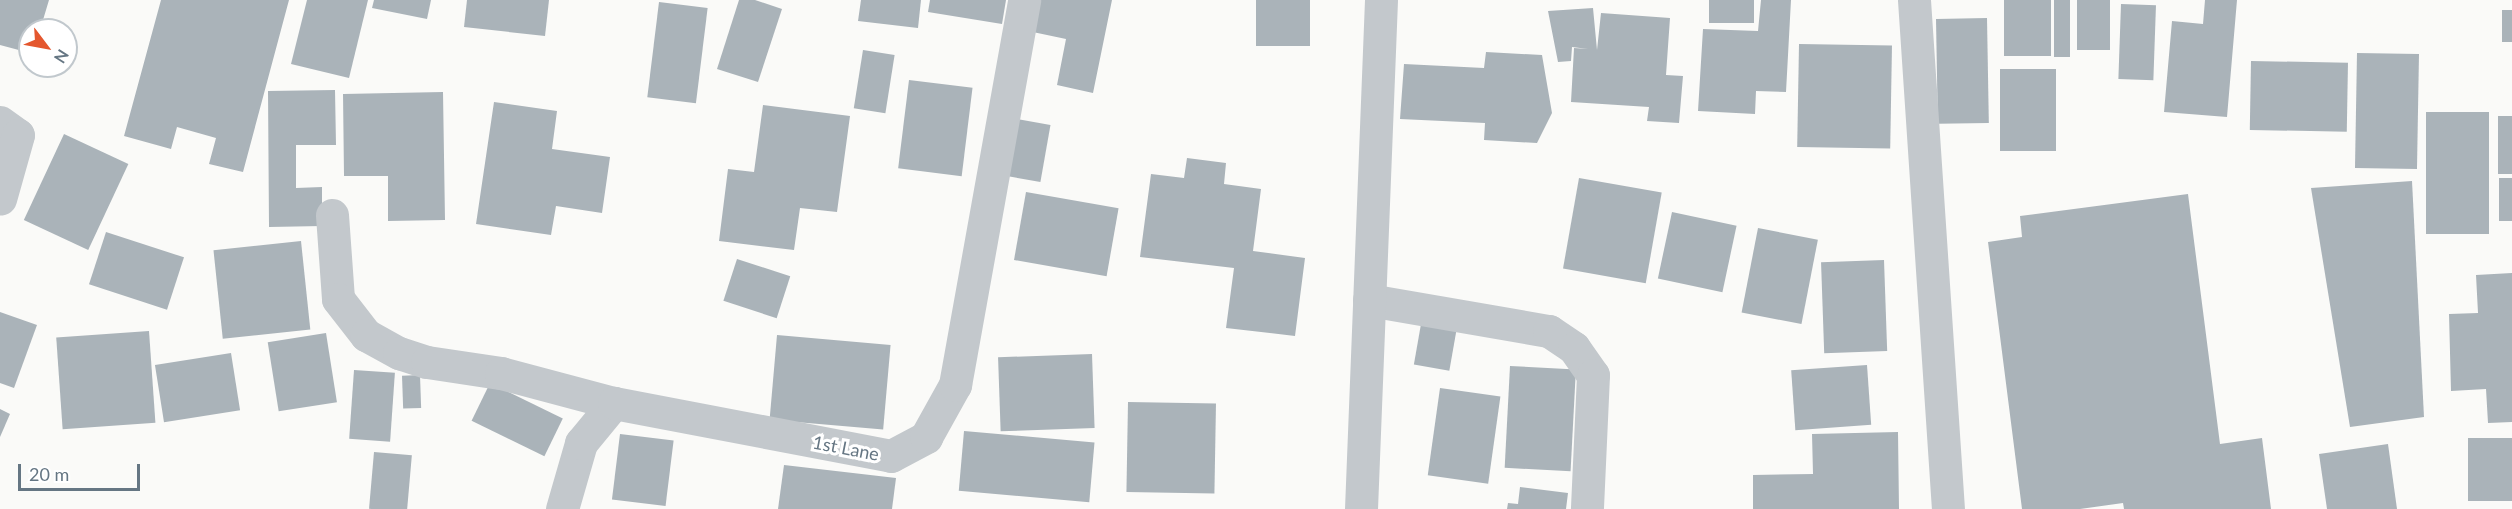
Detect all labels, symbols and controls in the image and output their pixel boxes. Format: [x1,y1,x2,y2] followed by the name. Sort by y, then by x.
[18,18,78,78] north arrow
[51,46,73,67] text: N
[811,431,881,465] street label: 1st Lane
[21,452,142,490] scale bar
[29,463,69,485] text: 20 m

